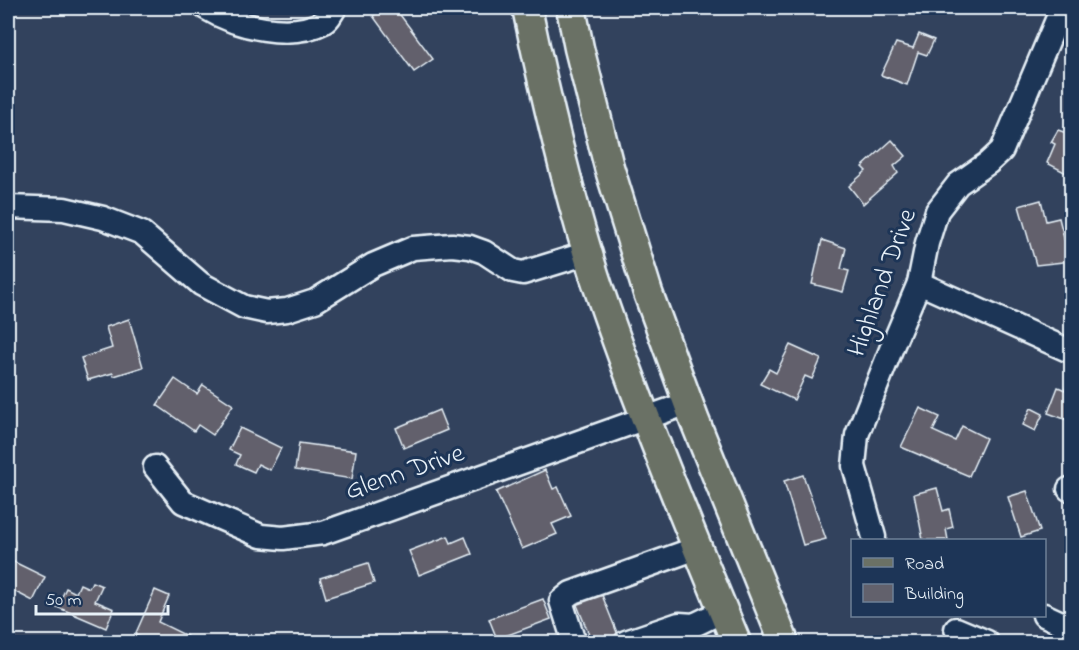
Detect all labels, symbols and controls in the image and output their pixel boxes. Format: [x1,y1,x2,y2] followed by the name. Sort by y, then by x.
[838,203,928,363] street label: Highland Drive
[340,434,470,512] street label: Glenn Drive
[851,539,1046,617] legend
[905,552,944,578] text: Road
[36,578,168,616] scale bar
[904,582,964,609] text: Building
[45,588,82,614] text: 50 m

